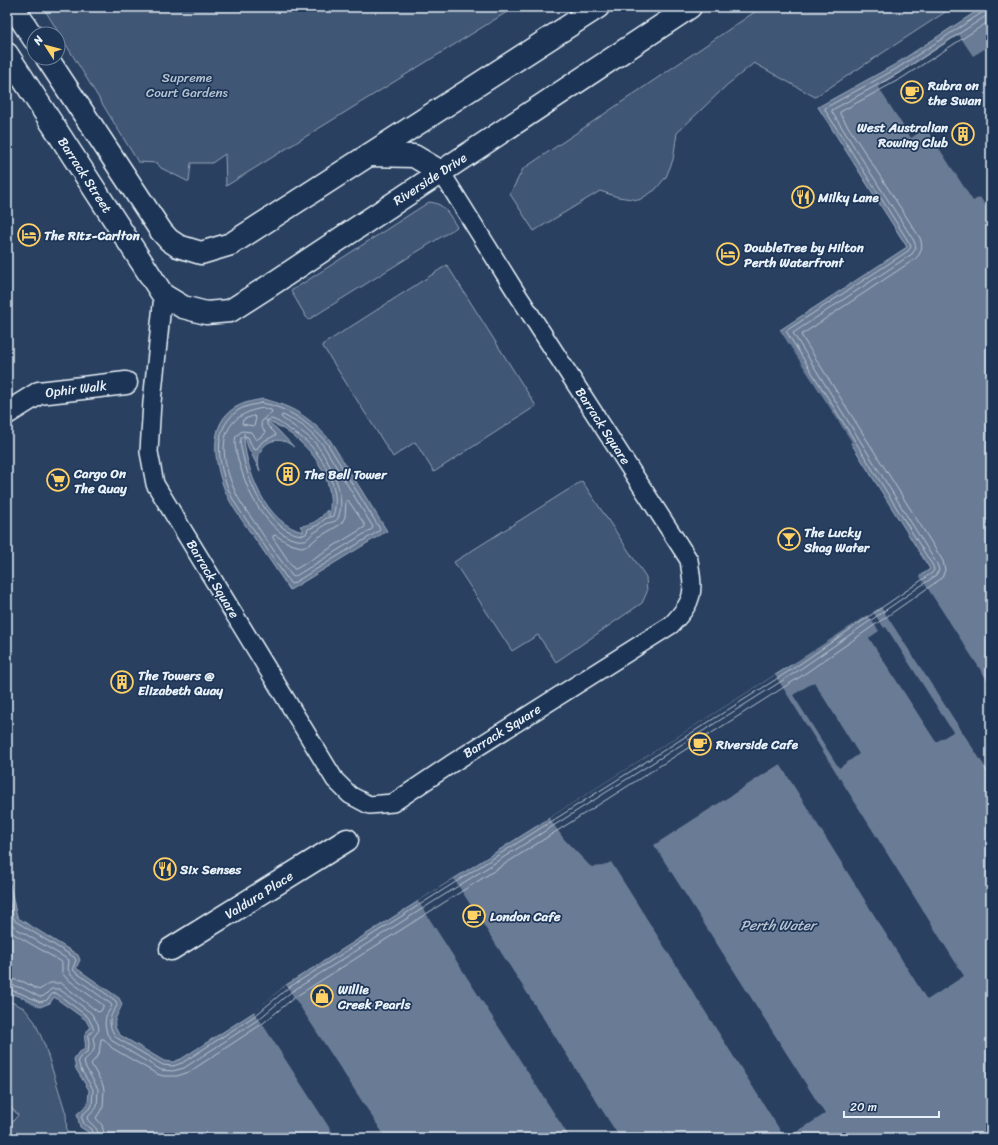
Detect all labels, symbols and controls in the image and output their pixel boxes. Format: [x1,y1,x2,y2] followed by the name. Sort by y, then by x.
[26,26,66,66] north arrow
[28,31,48,50] text: N
[146,66,229,104] park label: Supreme Court Gardens
[927,74,982,112] place label: Rubra on the Swan
[899,79,925,105] cafe icon: Rubra on the Swan
[857,116,949,154] place label: West Australian Rowing Club
[950,121,976,147] building icon: West Australian Rowing Club
[52,132,118,218] street label: Barrack Street
[388,146,472,212] street label: Riverside Drive
[790,184,816,210] restaurant icon: Milky Lane
[817,186,879,209] place label: Milky Lane
[16,222,42,248] hotel icon: The Ritz-Carlton
[44,224,141,247] place label: The Ritz-Carlton
[744,236,865,274] place label: DoubleTree by Hilton Perth Waterfront
[715,241,741,267] hotel icon: DoubleTree by Hilton Perth Waterfront
[44,374,108,404] street label: Ophir Walk
[569,383,637,470] street label: Barrack Square
[275,461,301,487] building icon: The Bell Tower
[73,462,128,500] place label: Cargo On The Quay
[304,463,388,486] place label: The Bell Tower
[45,467,71,493] supermarket icon: Cargo On The Quay
[803,521,871,559] place label: The Lucky Shag Water
[776,526,802,552] bar icon: The Lucky Shag Water
[180,535,246,623] street label: Barrack Square
[138,664,223,702] place label: The Towers @ Elizabeth Quay
[109,669,135,695] building icon: The Towers @ Elizabeth Quay
[458,698,546,764] street label: Barrack Square
[687,731,713,757] cafe icon: Riverside Cafe
[715,733,799,756] place label: Riverside Cafe
[152,856,178,882] restaurant icon: Six Senses
[179,858,242,881] place label: Six Senses
[220,865,298,925] street label: Valdura Place
[461,903,487,929] cafe icon: London Cafe
[490,905,561,928] place label: London Cafe
[740,913,819,938] water label: Perth Water
[337,978,412,1016] place label: Willie Creek Pearls
[309,983,335,1009] shop icon: Willie Creek Pearls
[844,1093,939,1119] scale bar
[850,1096,877,1118] text: 20 m

